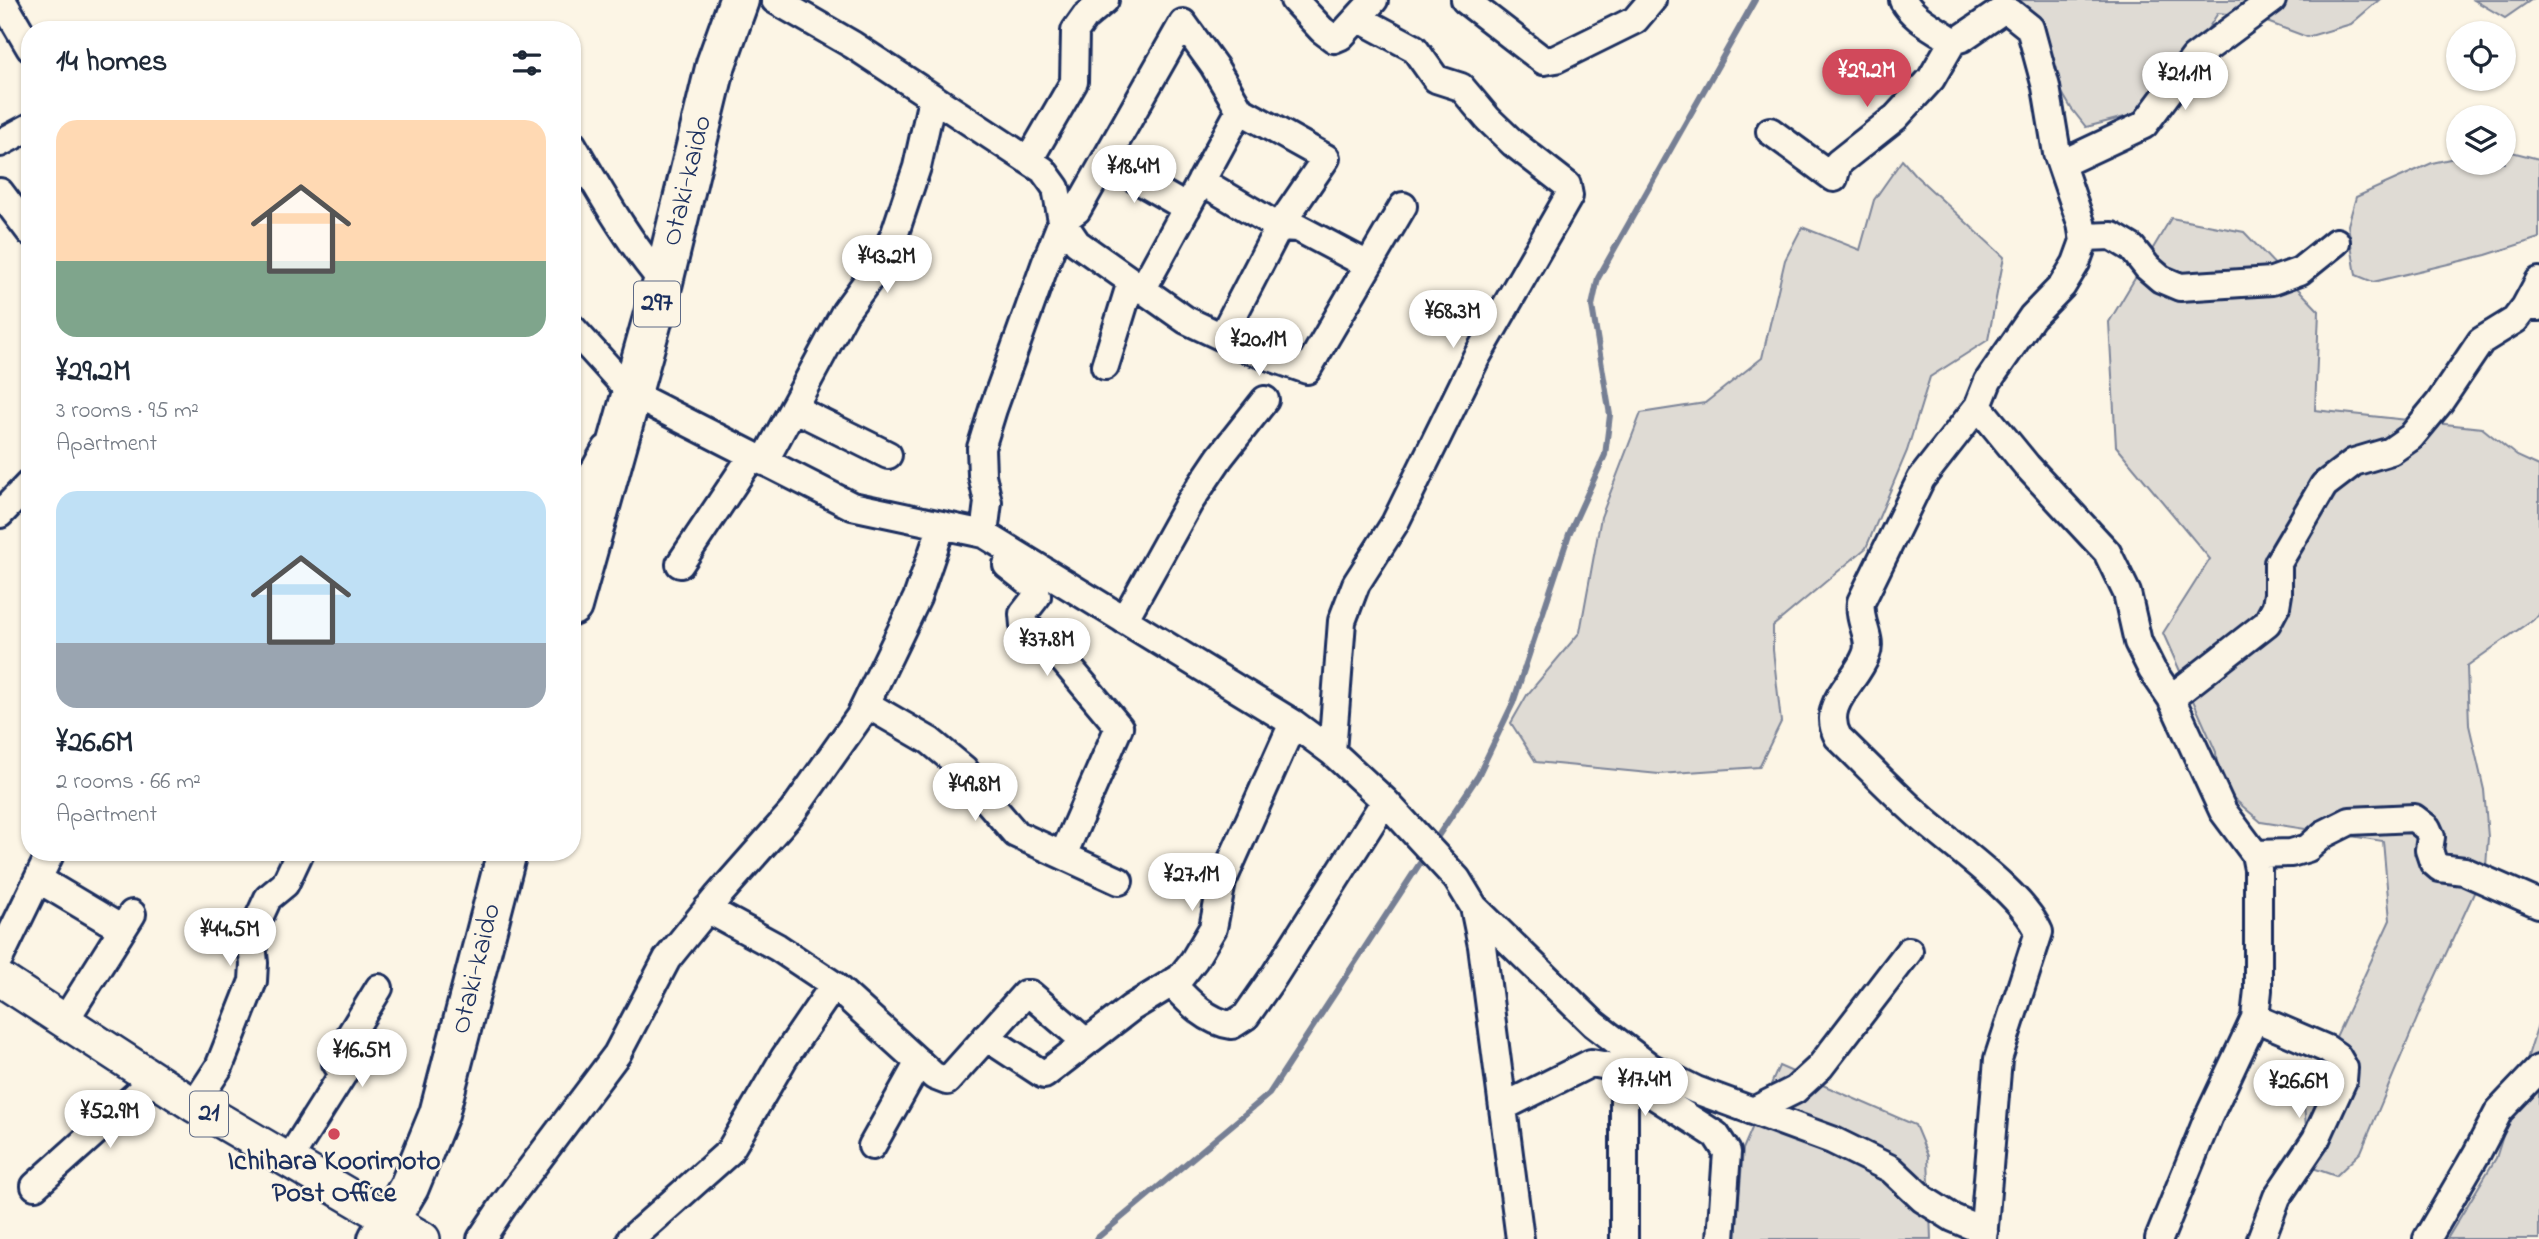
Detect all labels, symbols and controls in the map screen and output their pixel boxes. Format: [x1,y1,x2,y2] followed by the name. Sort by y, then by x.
[2446,21,2516,175] map controls
[2446,21,2516,91] button: locate
[56,41,167,85] text: 14 homes
[508,44,546,82] icon: filters
[1810,50,1924,109] pin: ¥29.2M
[2128,52,2242,112] pin: ¥21.1M
[1838,55,1896,88] text: ¥29.2M
[2158,58,2212,91] text: ¥21.1M
[2446,105,2516,175] button: layers
[652,111,724,251] street label: Otaki-kaido
[1077,146,1191,205] pin: ¥18.4M
[1107,151,1161,184] text: ¥18.4M
[238,166,364,292] icon: home
[830,236,944,295] pin: ¥43.2M
[858,241,916,274] text: ¥43.2M
[634,282,680,326] road number: 297
[1396,290,1510,350] pin: ¥68.3M
[1425,296,1481,329] text: ¥68.3M
[1202,318,1316,378] pin: ¥20.1M
[1231,324,1287,357] text: ¥20.1M
[56,351,131,395] text: ¥29.2M
[56,395,199,428] text: 3 rooms · 95 m²
[56,428,157,461] text: Apartment
[238,537,364,663] icon: home
[990,618,1104,678] pin: ¥37.8M
[1019,624,1075,657] text: ¥37.8M
[56,722,133,766] text: ¥26.6M
[918,764,1032,823] pin: ¥49.8M
[56,766,201,799] text: 2 rooms · 66 m²
[949,769,1001,802] text: ¥49.8M
[56,799,157,832] text: Apartment
[1135,853,1249,913] pin: ¥27.1M
[1164,859,1220,892] text: ¥27.1M
[441,899,513,1039] street label: Otaki-kaido
[173,908,287,968] pin: ¥44.5M
[200,914,260,947] text: ¥44.5M
[305,1030,419,1089] pin: ¥16.5M
[333,1035,391,1068] text: ¥16.5M
[1588,1058,1702,1118] pin: ¥17.4M
[2242,1060,2356,1120] pin: ¥26.6M
[1618,1064,1672,1097] text: ¥17.4M
[2269,1066,2329,1099] text: ¥26.6M
[53,1090,167,1150] pin: ¥52.9M
[190,1092,228,1136] road number: 21
[80,1096,140,1129] text: ¥52.9M
[326,1126,342,1142] marker: Ichihara Koorimoto Post Office
[227,1142,441,1215] place label: Ichihara Koorimoto Post Office

